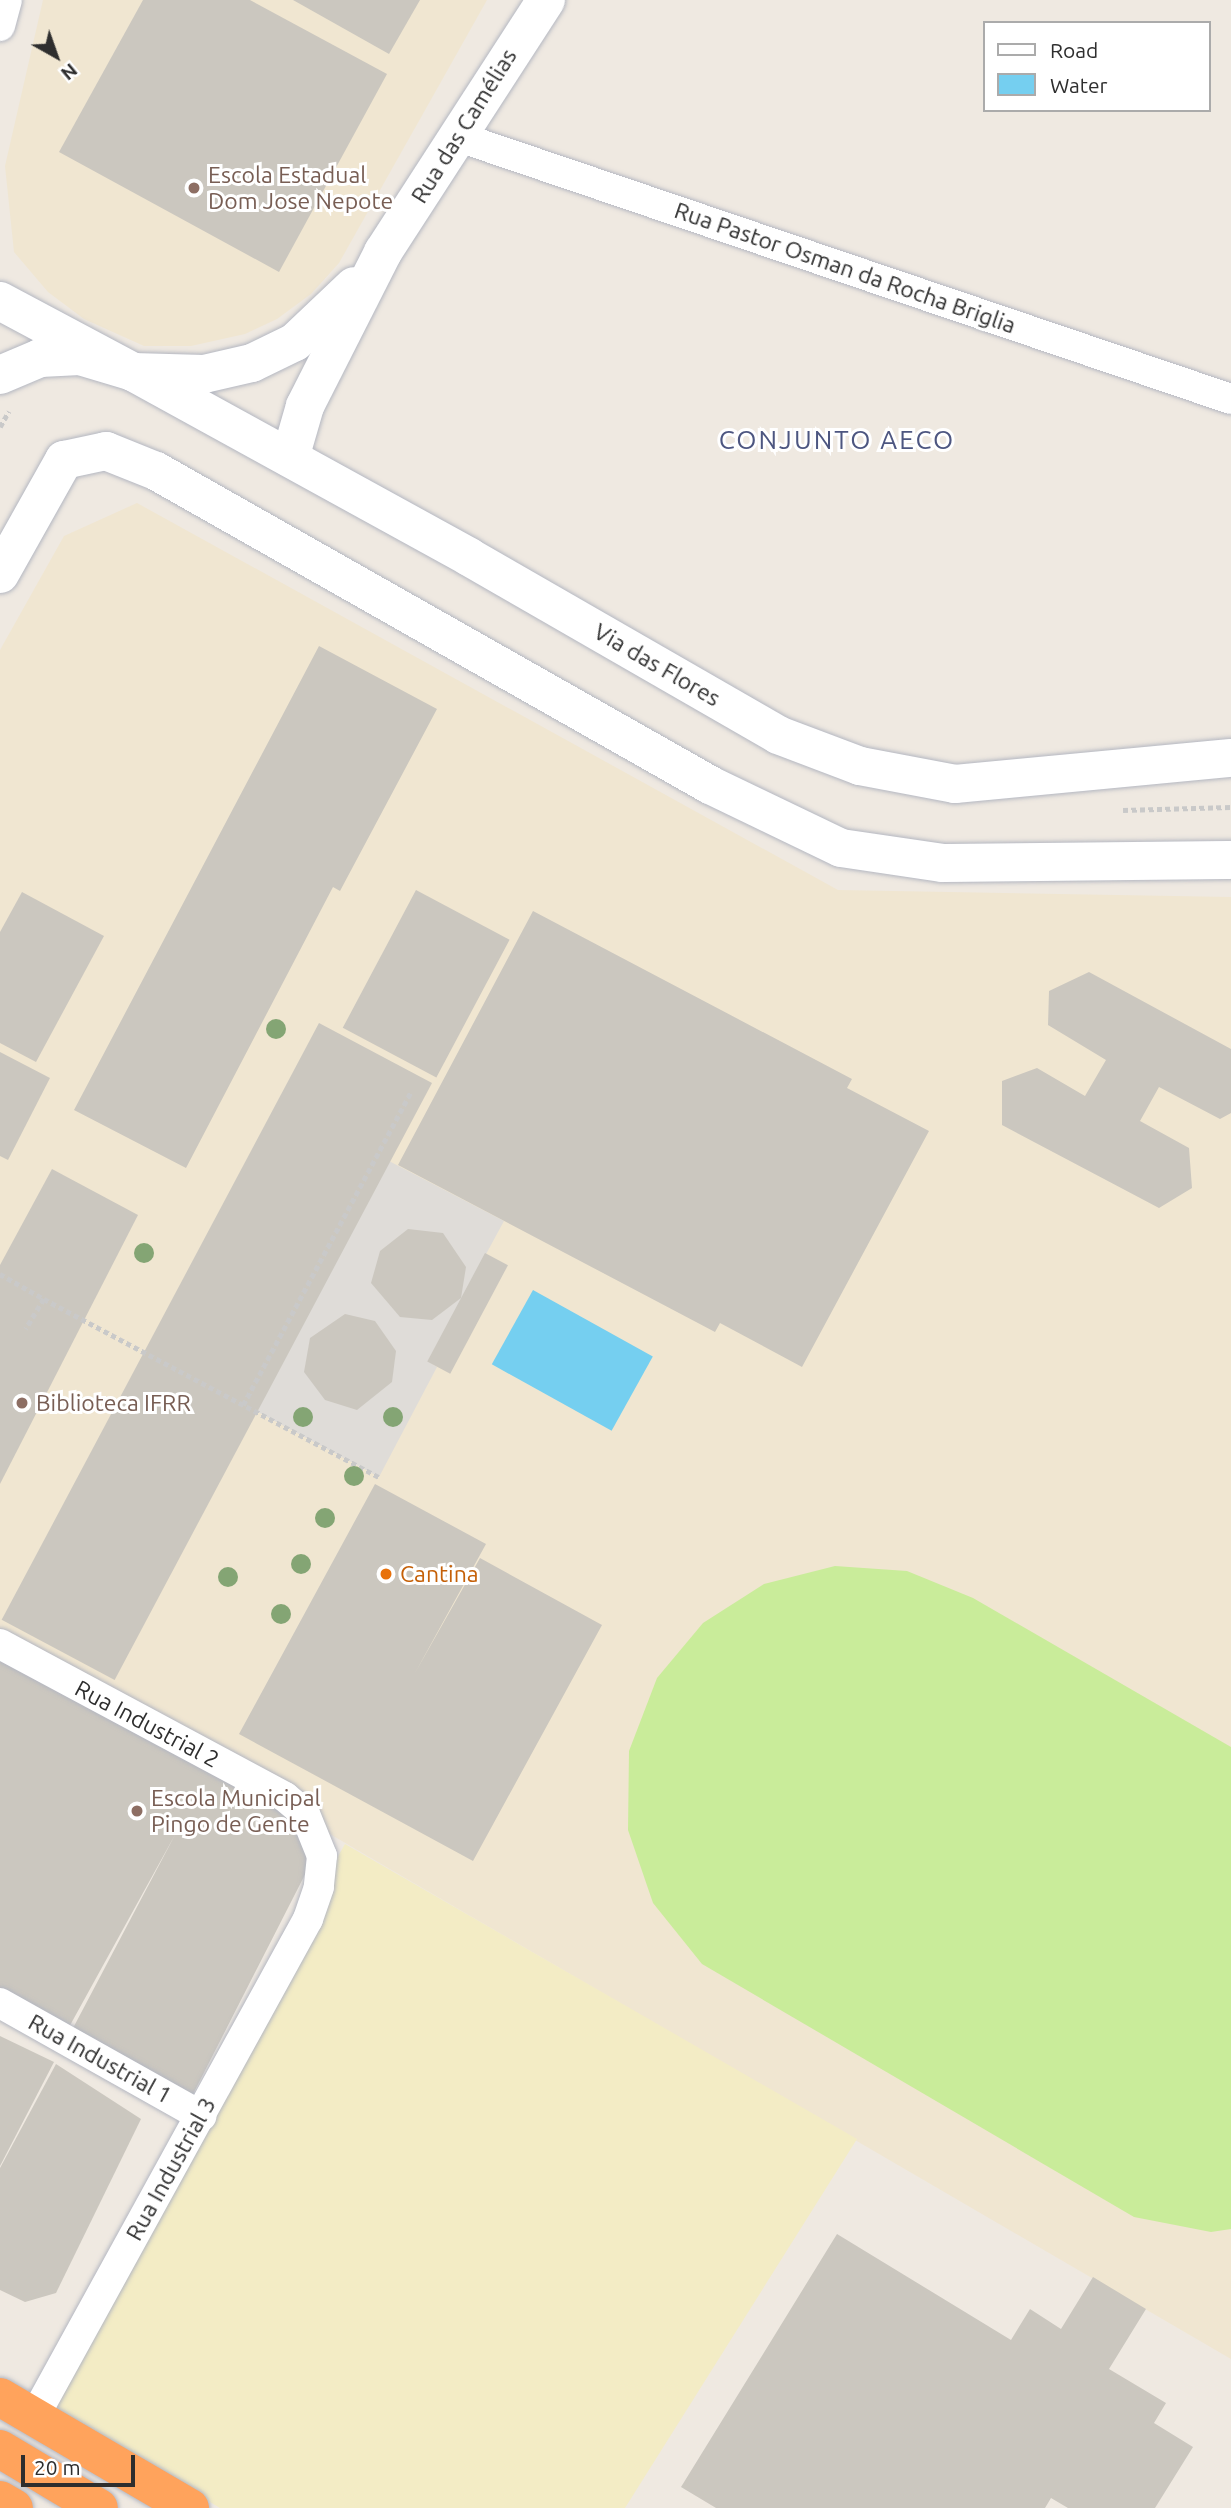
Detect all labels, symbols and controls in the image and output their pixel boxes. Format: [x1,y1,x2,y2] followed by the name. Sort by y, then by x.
[21,21,91,91] north arrow
[982,21,1210,112] legend
[1050,38,1098,62] text: Road
[405,44,523,208] street label: Rua das Camélias
[57,59,82,85] text: N
[1050,73,1108,97] text: Water
[208,161,393,215] place label: Escola Estadual Dom Jose Nepote
[186,180,202,196] marker: Escola Estadual Dom Jose Nepote
[671,197,1019,339] street label: Rua Pastor Osman da Rocha Briglia
[720,424,954,456] district label: CONJUNTO AECO
[589,618,725,712] street label: Via das Flores
[36,1389,191,1417] place label: Biblioteca IFRR
[14,1395,30,1411] marker: Biblioteca IFRR
[400,1560,479,1588] place label: Cantina
[378,1566,394,1582] marker: Cantina
[70,1674,224,1774] street label: Rua Industrial 2
[151,1784,321,1838] place label: Escola Municipal Pingo de Gente
[129,1803,145,1819] marker: Escola Municipal Pingo de Gente
[24,2008,176,2110] street label: Rua Industrial 1
[120,2093,222,2245] street label: Rua Industrial 3
[24,2442,138,2486] scale bar
[34,2455,81,2479] text: 20 m

